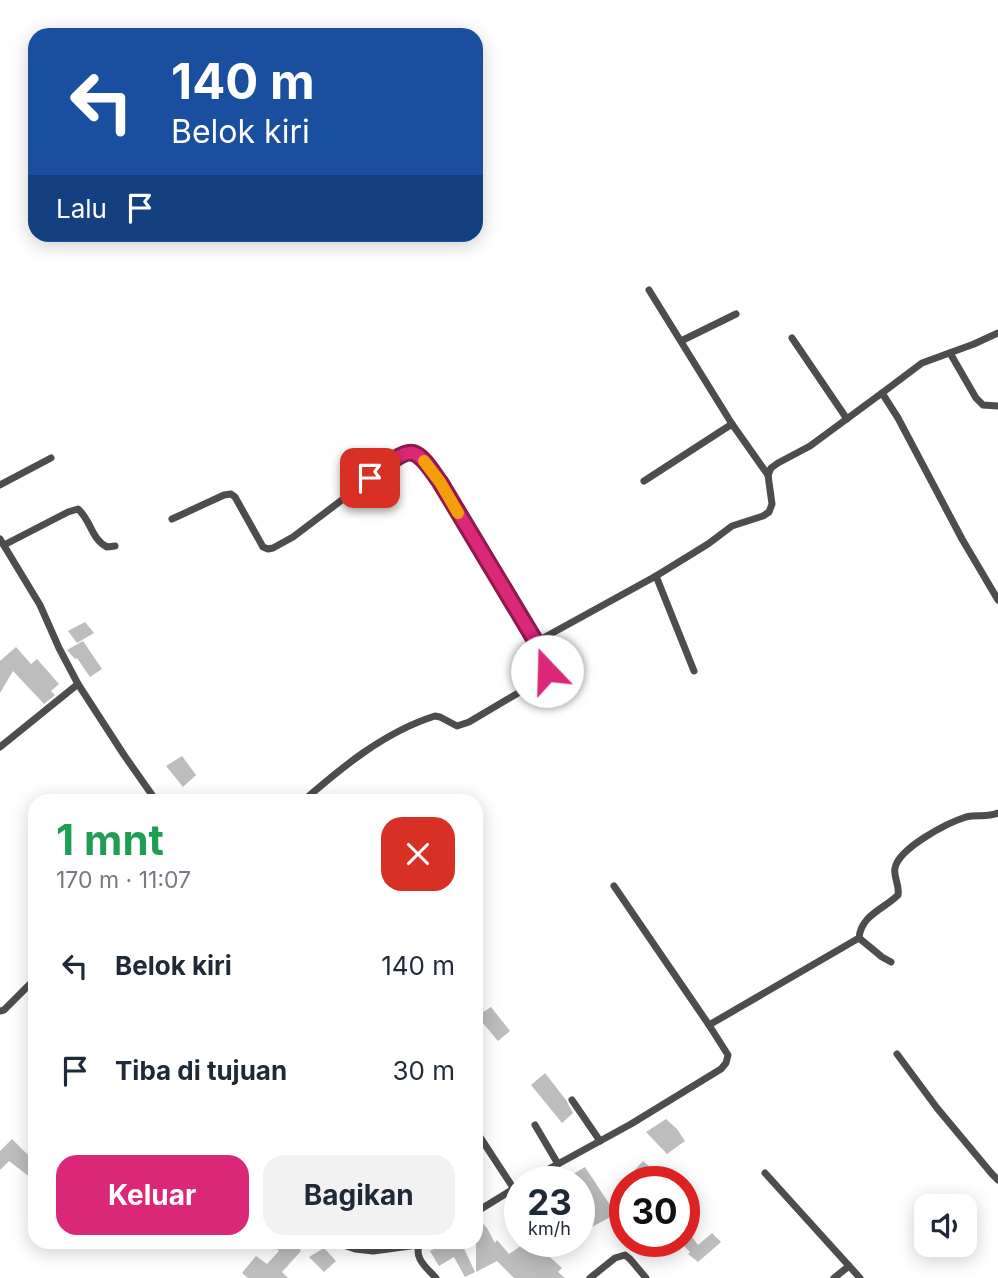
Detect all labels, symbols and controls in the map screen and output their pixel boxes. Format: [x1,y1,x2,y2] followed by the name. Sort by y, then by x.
[171,52,315,111] text: 140 m
[56,56,147,147] icon: left
[171,112,310,151] text: Belok kiri
[121,189,159,227] icon: arrive
[56,193,107,224] text: Lalu
[340,448,400,508] pin
[351,459,389,497] icon: arrive
[510,634,584,708] position arrow
[56,814,164,865] text: 1 mnt
[381,817,455,891] button: close
[56,866,191,894] text: 170 m · 11:07
[56,947,94,985] icon: left
[115,950,232,981] text: Belok kiri
[381,950,455,981] text: 140 m
[56,1052,94,1090] icon: arrive
[115,1055,287,1086] text: Tiba di tujuan
[392,1055,455,1086] text: 30 m
[56,1155,249,1235] button: Keluar
[263,1155,455,1235] button: Bagikan
[609,1166,700,1257] speed limit sign: 30
[527,1181,572,1223] text: 23
[914,1194,977,1257] map controls
[914,1194,977,1257] button: sound
[528,1218,571,1239] text: km/h

